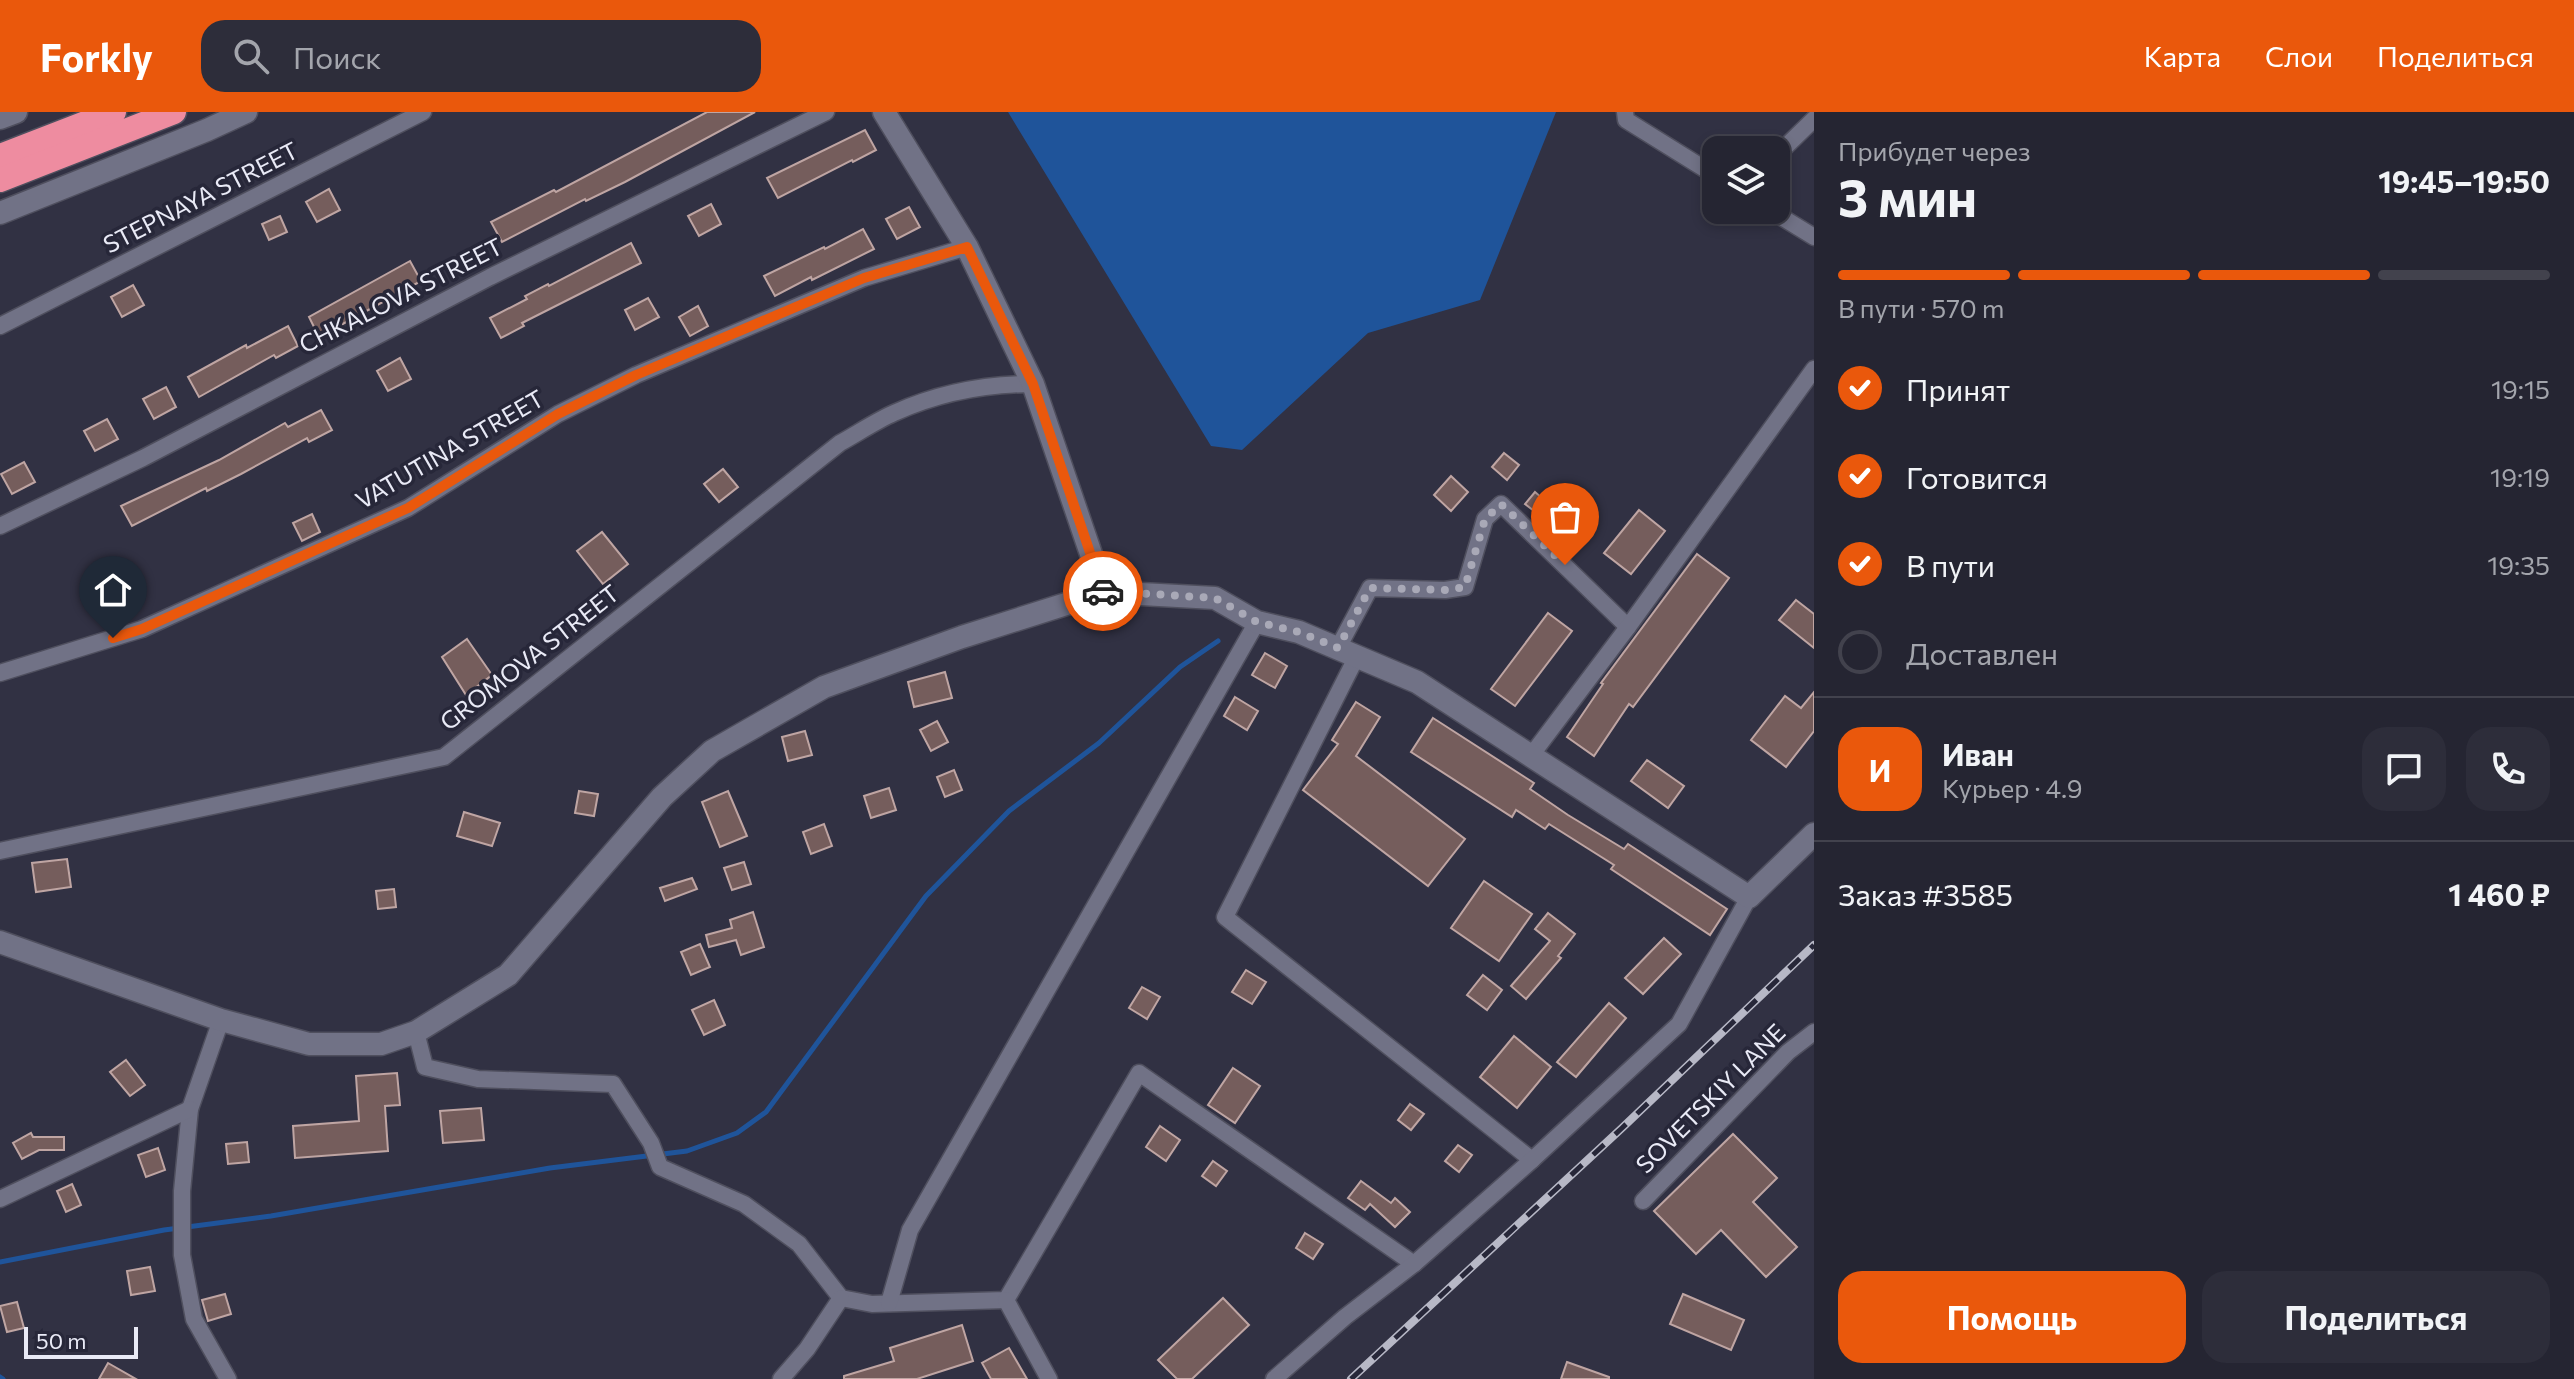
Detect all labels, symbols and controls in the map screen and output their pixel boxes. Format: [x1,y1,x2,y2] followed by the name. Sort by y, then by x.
[201,20,761,92] search box
[40,33,153,80] text: Forkly
[229,34,273,78] icon: search
[293,38,381,75] text: Поиск
[2144,39,2221,73] text: Карта
[2265,39,2333,73] text: Слои
[2377,39,2534,73] text: Поделиться
[98,135,303,258] street label: STEPNAYA STREET
[1838,135,2031,166] text: Прибудет через
[1702,136,1790,224] map controls
[1702,136,1790,224] button: layers
[2378,162,2550,199] text: 19:45–19:50
[1838,164,1977,228] text: 3 мин
[294,231,507,359] street label: CHKALOVA STREET
[1838,292,2005,323] text: В пути · 570 m
[1838,366,1882,410] icon: check
[1906,370,2010,407] text: Принят
[2491,373,2550,404] text: 19:15
[350,383,549,514] street label: VATUTINA STREET
[1838,454,1882,498] icon: check
[1906,458,2048,495] text: Готовится
[2490,461,2550,492] text: 19:19
[1531,483,1599,565] pin
[1543,495,1587,539] icon: bag
[1838,542,1882,586] icon: check
[1906,546,1995,583] text: В пути
[2487,549,2550,580] text: 19:35
[1063,551,1143,631] courier
[79,556,147,638] pin
[91,568,135,612] icon: home
[1081,569,1125,613] icon: car
[434,578,624,736] street label: GROMOVA STREET
[1906,634,2058,671] text: Доставлен
[2362,727,2446,811] button: chat
[2466,727,2550,811] button: phone
[1942,735,2014,772] text: Иван
[1869,751,1891,788] text: И
[1942,772,2082,803] text: Курьер · 4.9
[1838,875,2013,912] text: Заказ #3585
[2448,875,2550,912] text: 1 460 ₽
[1629,1017,1791,1179] street label: SOVETSKIY LANE
[1838,1271,2186,1363] button: Помощь
[2202,1271,2550,1363] button: Поделиться
[24,1323,138,1359] scale bar
[36,1327,86,1354] text: 50 m

